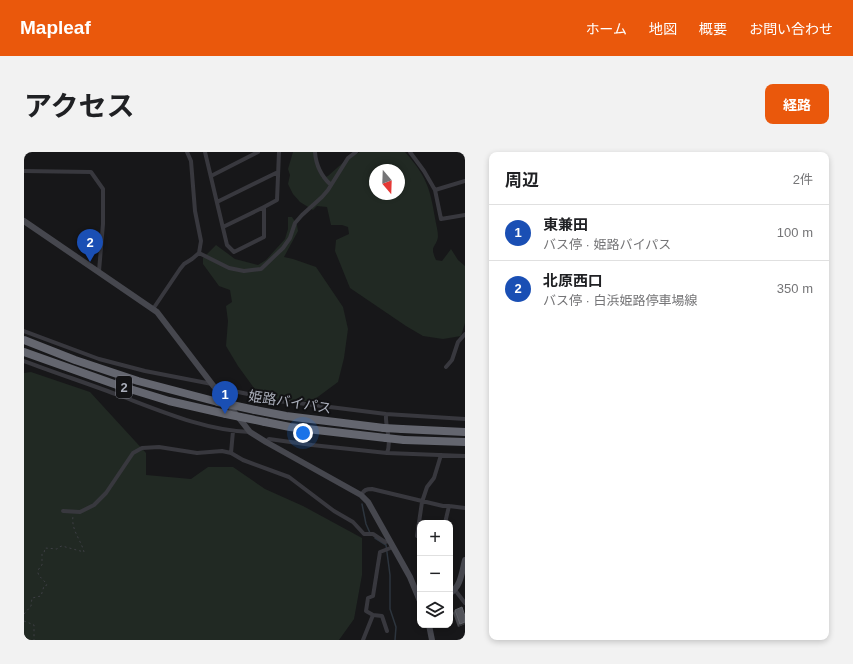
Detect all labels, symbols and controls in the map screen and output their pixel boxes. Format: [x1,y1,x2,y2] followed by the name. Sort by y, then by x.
[20,17,91,38] text: Mapleaf
[585,21,627,37] text: ホーム
[649,21,677,37] text: 地図
[699,21,727,37] text: 概要
[749,21,833,37] text: お問い合わせ
[765,84,829,124] button: 経路
[24,91,135,122] text: アクセス
[369,164,405,200] north arrow
[505,171,539,190] text: 周辺
[793,172,813,187] text: 2件
[543,216,588,233] text: 東兼田
[514,225,522,240] text: 1
[777,225,813,240] text: 100 m
[77,229,103,262] pin: 2
[543,237,671,252] text: バス停 · 姫路バイパス
[543,272,603,289] text: 北原西口
[514,281,522,296] text: 2
[777,281,813,296] text: 350 m
[543,293,698,308] text: バス停 · 白浜姫路停車場線
[116,376,132,398] road number: 2
[212,381,238,414] pin: 1
[247,388,333,416] street label: 姫路バイパス
[293,423,313,443] your location
[417,520,453,628] map controls
[417,520,453,556] button: +
[417,556,453,592] button: −
[417,592,453,628] button: layers

